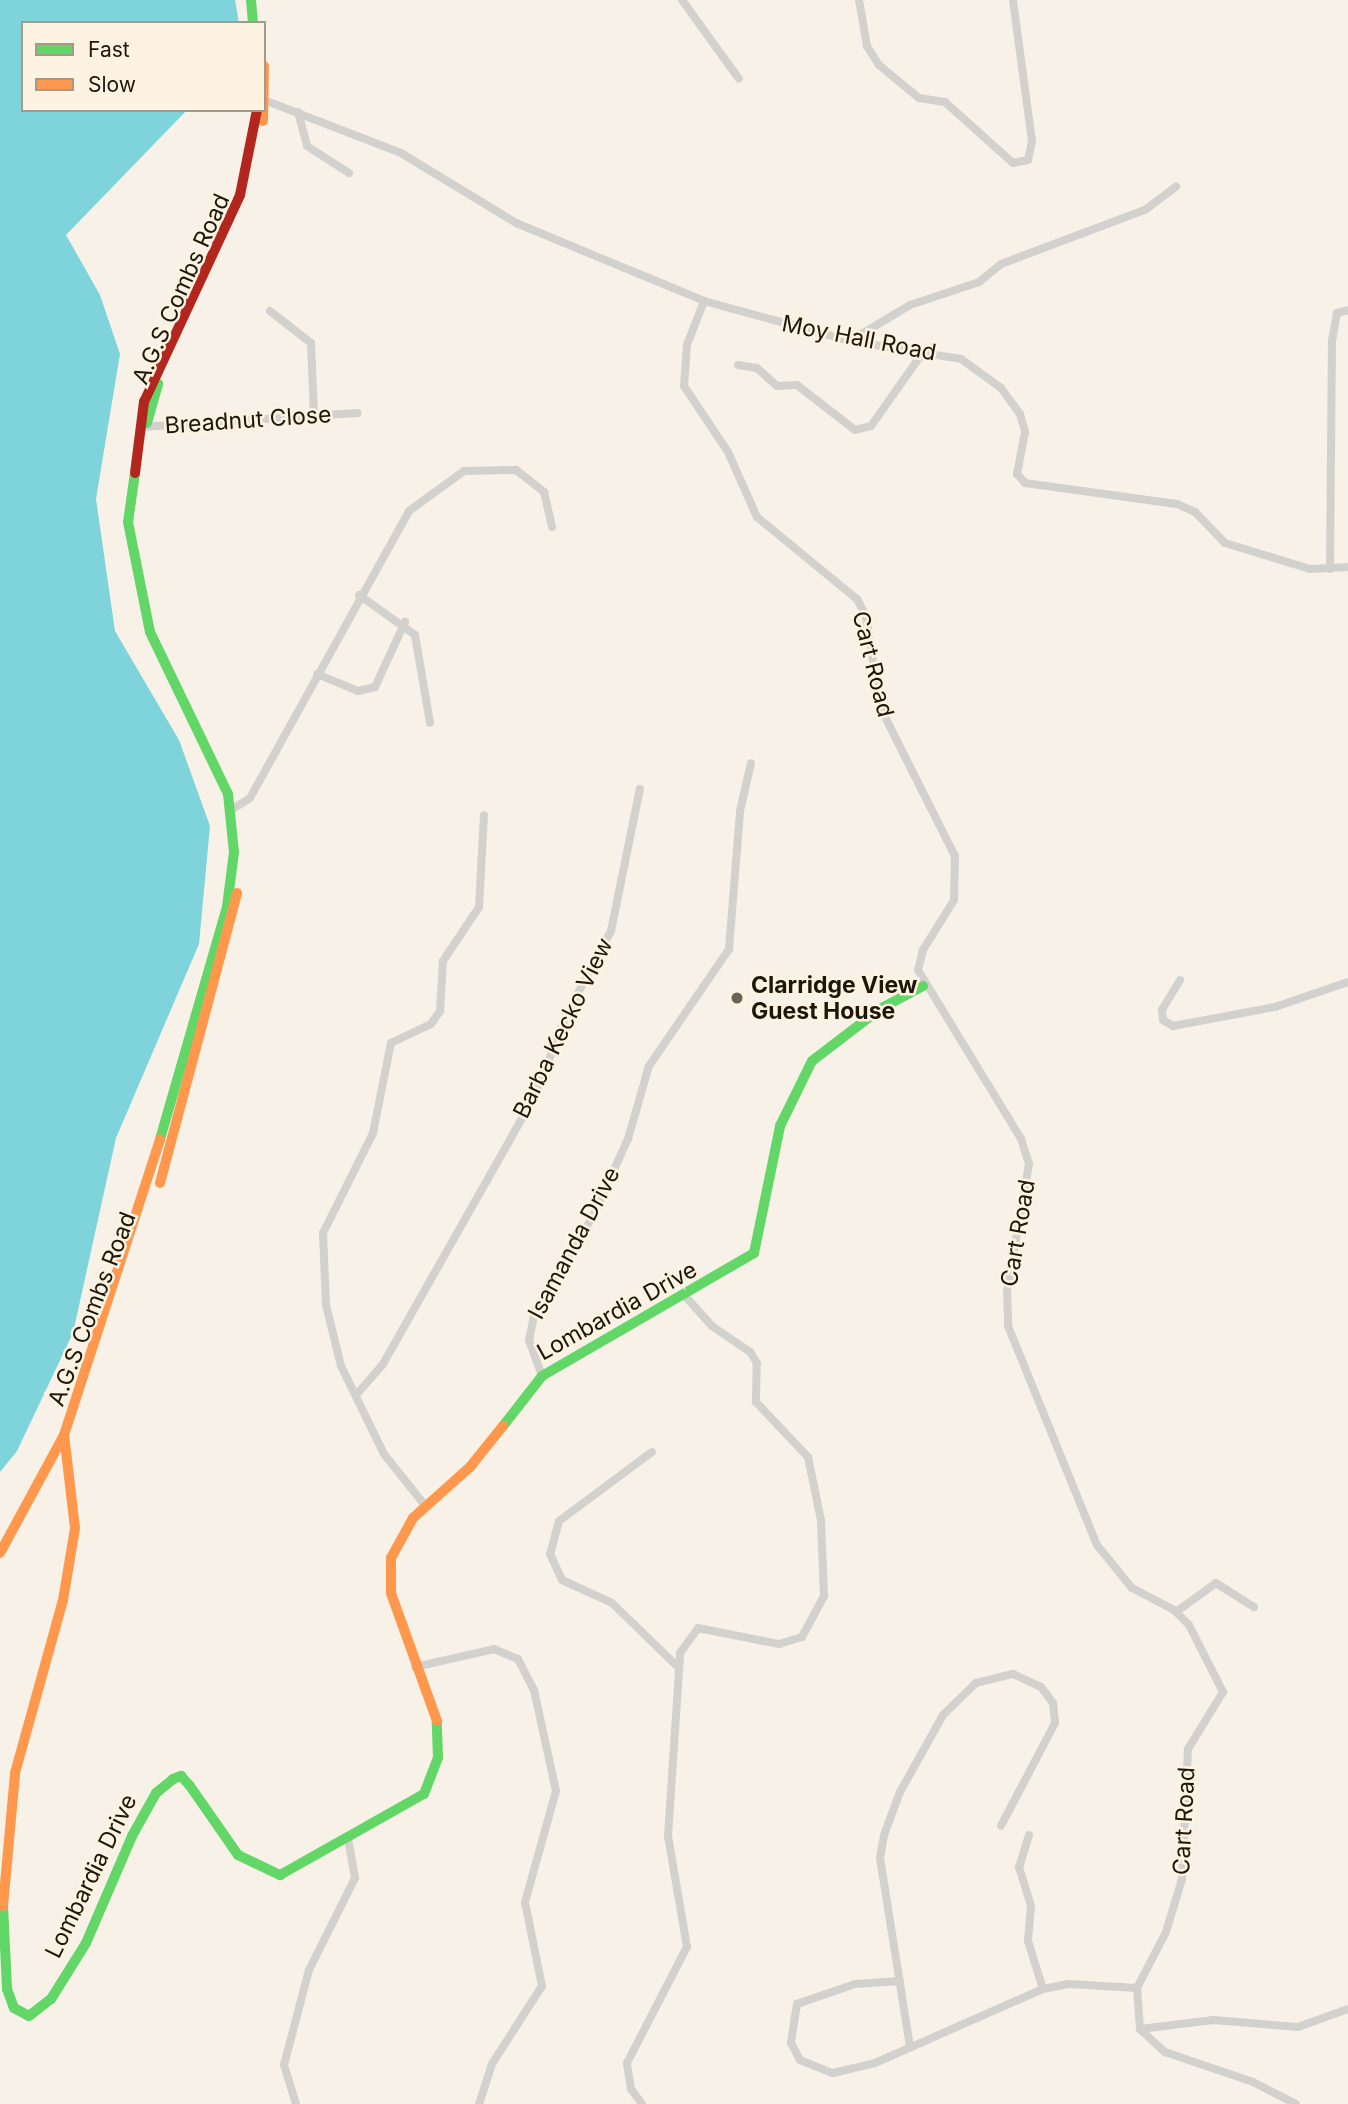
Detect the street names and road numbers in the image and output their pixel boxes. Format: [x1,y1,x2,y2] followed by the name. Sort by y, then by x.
[127,190,235,388] street label: A.G.S Combs Road
[780,310,938,366] street label: Moy Hall Road
[164,400,332,440] street label: Breadnut Close
[847,608,899,720] street label: Cart Road
[507,933,619,1123] street label: Barba Kecko View
[522,1162,626,1324] street label: Isamanda Drive
[995,1177,1041,1289] street label: Cart Road
[42,1208,142,1410] street label: A.G.S Combs Road
[532,1256,702,1366] street label: Lombardia Drive
[1167,1766,1201,1876] street label: Cart Road
[39,1790,143,1962] street label: Lombardia Drive

